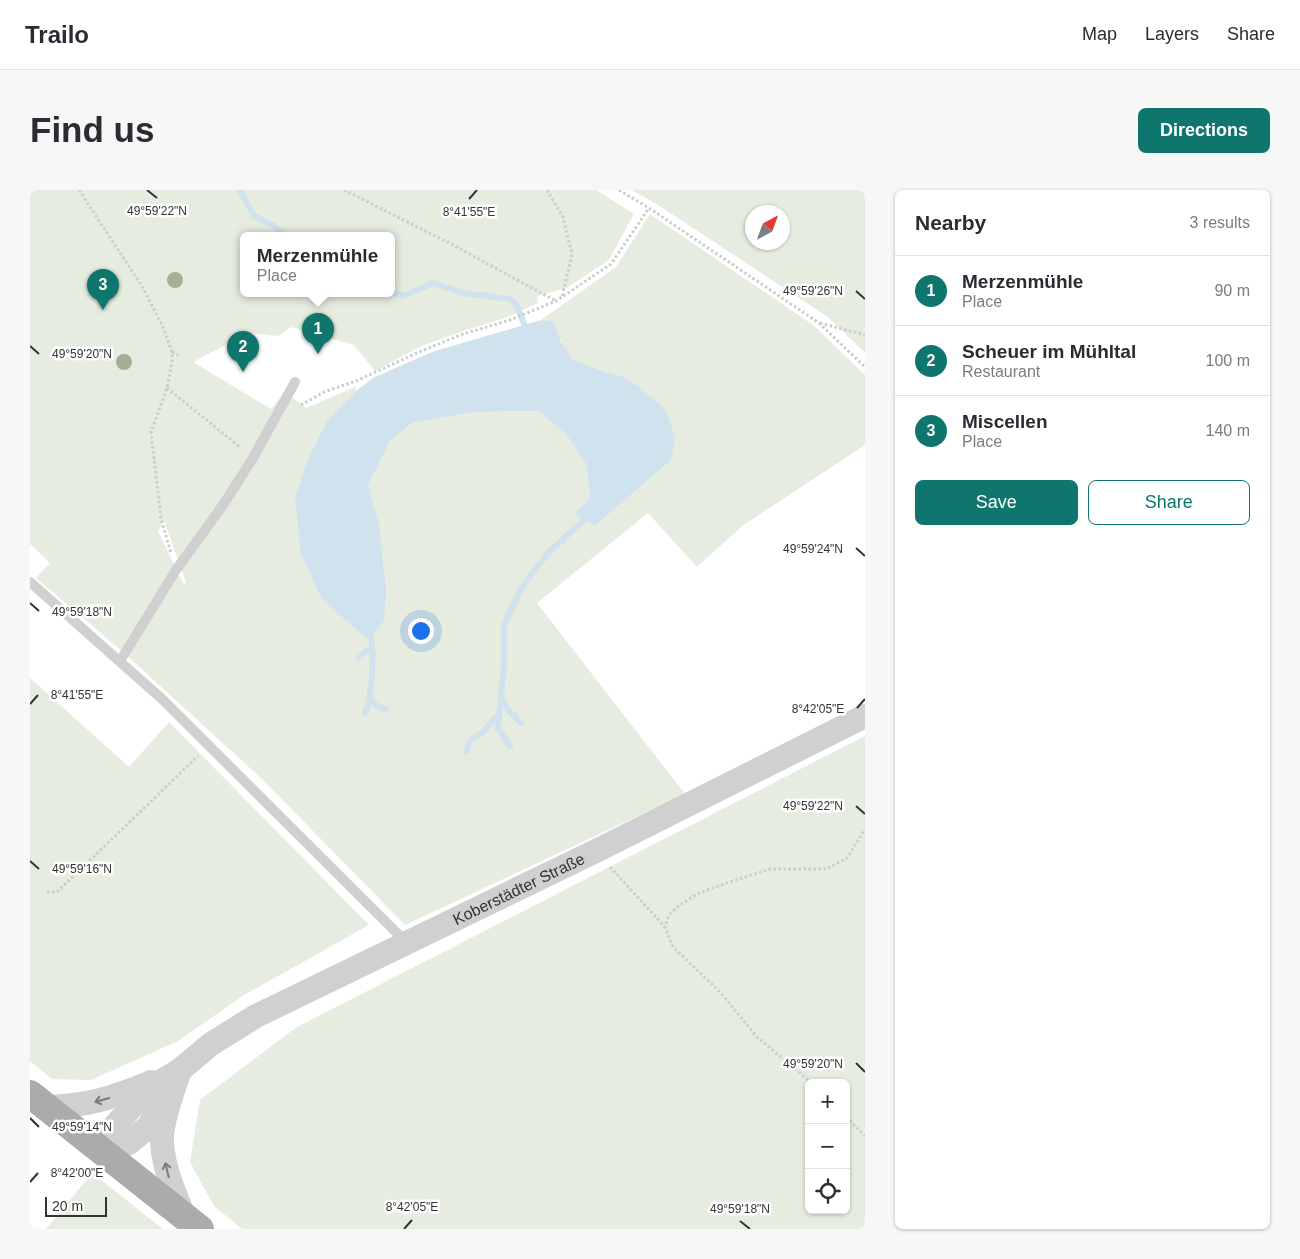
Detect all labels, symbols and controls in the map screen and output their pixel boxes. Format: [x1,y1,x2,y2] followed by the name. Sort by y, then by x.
[25,21,89,48] text: Trailo
[1082,24,1117,44] text: Map
[1145,24,1199,44] text: Layers
[1227,24,1275,44] text: Share
[1138,108,1270,153] button: Directions
[30,110,154,149] text: Find us
[127,204,187,218] text: 49°59'22"N
[443,205,495,219] text: 8°41'55"E
[745,205,790,250] north arrow
[915,211,986,234] text: Nearby
[1190,214,1250,231] text: 3 results
[240,232,395,297] popup
[257,245,378,266] text: Merzenmühle
[257,267,297,284] text: Place
[87,269,119,310] pin: 3
[962,271,1083,292] text: Merzenmühle
[927,282,935,299] text: 1
[1214,282,1250,299] text: 90 m
[783,284,843,298] text: 49°59'26"N
[962,293,1002,310] text: Place
[302,313,334,354] pin: 1
[227,331,259,372] pin: 2
[962,341,1136,362] text: Scheuer im Mühltal
[52,347,112,361] text: 49°59'20"N
[927,352,935,369] text: 2
[1206,352,1250,369] text: 100 m
[962,363,1040,380] text: Restaurant
[962,411,1048,432] text: Miscellen
[927,422,935,439] text: 3
[1206,422,1250,439] text: 140 m
[962,433,1002,450] text: Place
[915,480,1078,525] button: Save
[1088,480,1250,525] button: Share
[783,542,843,556] text: 49°59'24"N
[52,605,112,619] text: 49°59'18"N
[408,618,434,644] your location
[51,688,103,702] text: 8°41'55"E
[792,702,844,716] text: 8°42'05"E
[783,799,843,813] text: 49°59'22"N
[450,850,587,928] street label: Koberstädter Straße
[52,862,112,876] text: 49°59'16"N
[783,1057,843,1071] text: 49°59'20"N
[805,1079,850,1214] map controls
[805,1079,850,1124] button: +
[94,1096,110,1106] one-way arrow
[52,1120,112,1134] text: 49°59'14"N
[805,1124,850,1169] button: −
[162,1163,171,1179] one-way arrow
[51,1166,103,1180] text: 8°42'00"E
[805,1169,850,1214] button: locate
[45,1194,108,1217] scale bar
[52,1198,83,1214] text: 20 m
[386,1200,438,1214] text: 8°42'05"E
[710,1202,770,1216] text: 49°59'18"N

